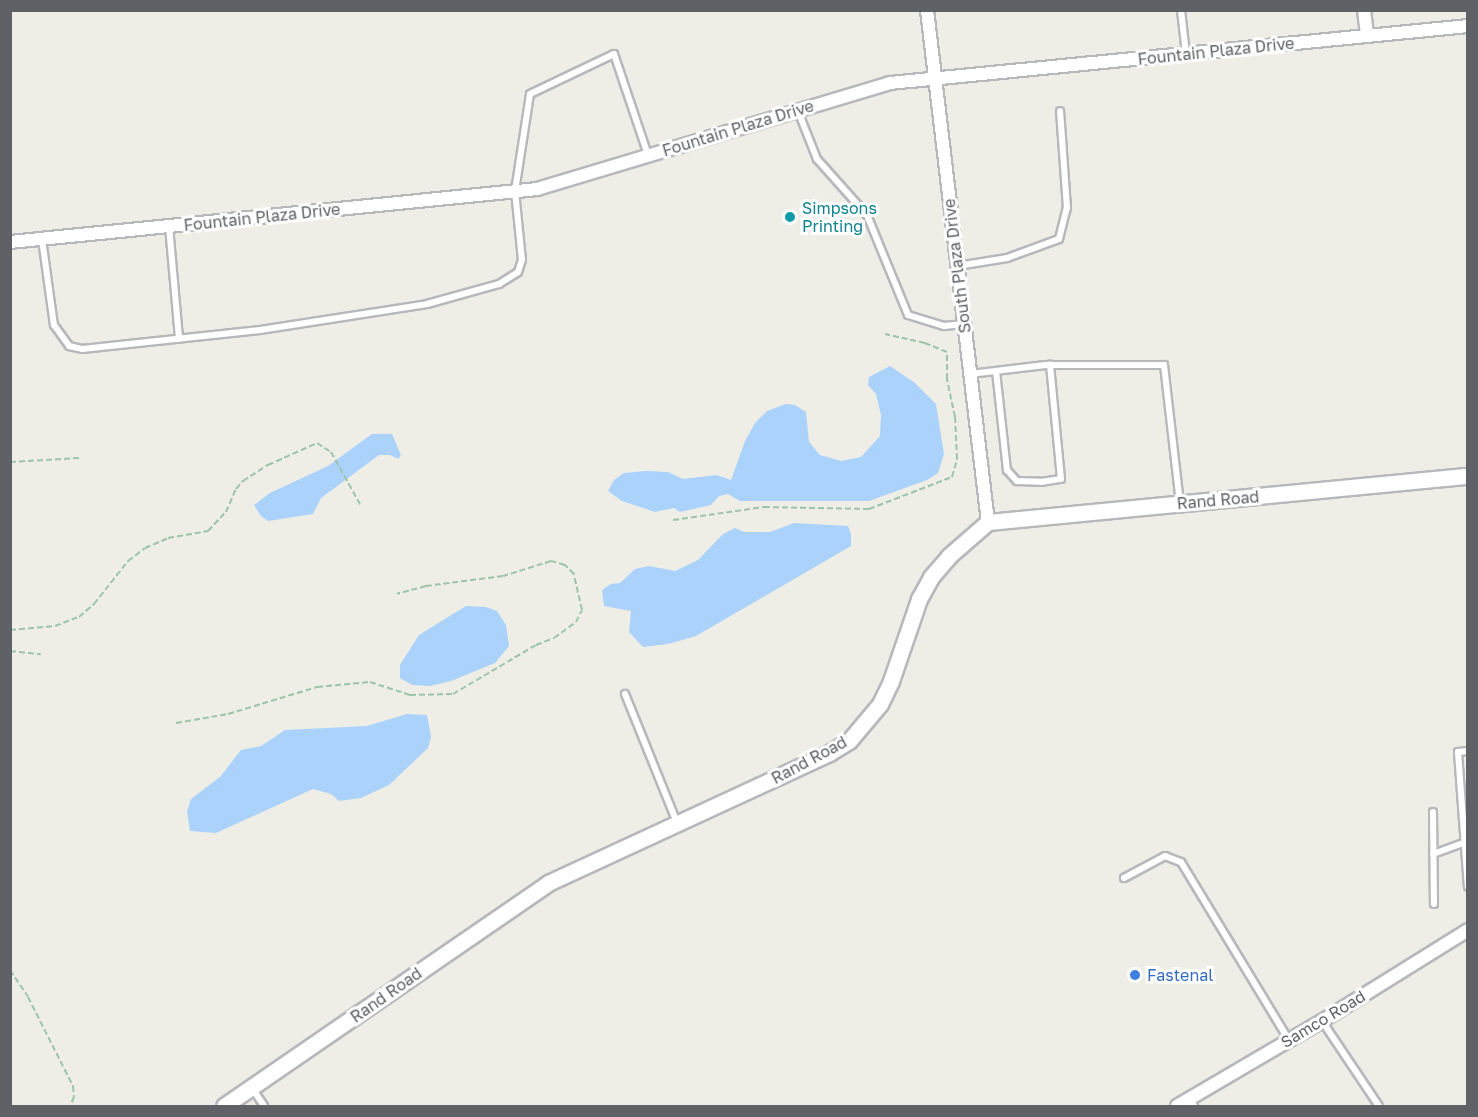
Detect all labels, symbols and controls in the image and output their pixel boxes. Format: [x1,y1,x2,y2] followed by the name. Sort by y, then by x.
[1137,33,1295,69] street label: Fountain Plaza Drive
[660,96,816,160] street label: Fountain Plaza Drive
[802,198,877,236] place label: Simpsons Printing
[939,198,975,334] street label: South Plaza Drive
[183,199,341,235] street label: Fountain Plaza Drive
[783,210,797,224] marker: Simpsons Printing
[1176,487,1260,513] street label: Rand Road
[768,732,850,788] street label: Rand Road
[347,963,425,1027] street label: Rand Road
[1147,965,1213,985] place label: Fastenal
[1128,968,1142,982] marker: Fastenal
[1277,986,1369,1052] street label: Samco Road

